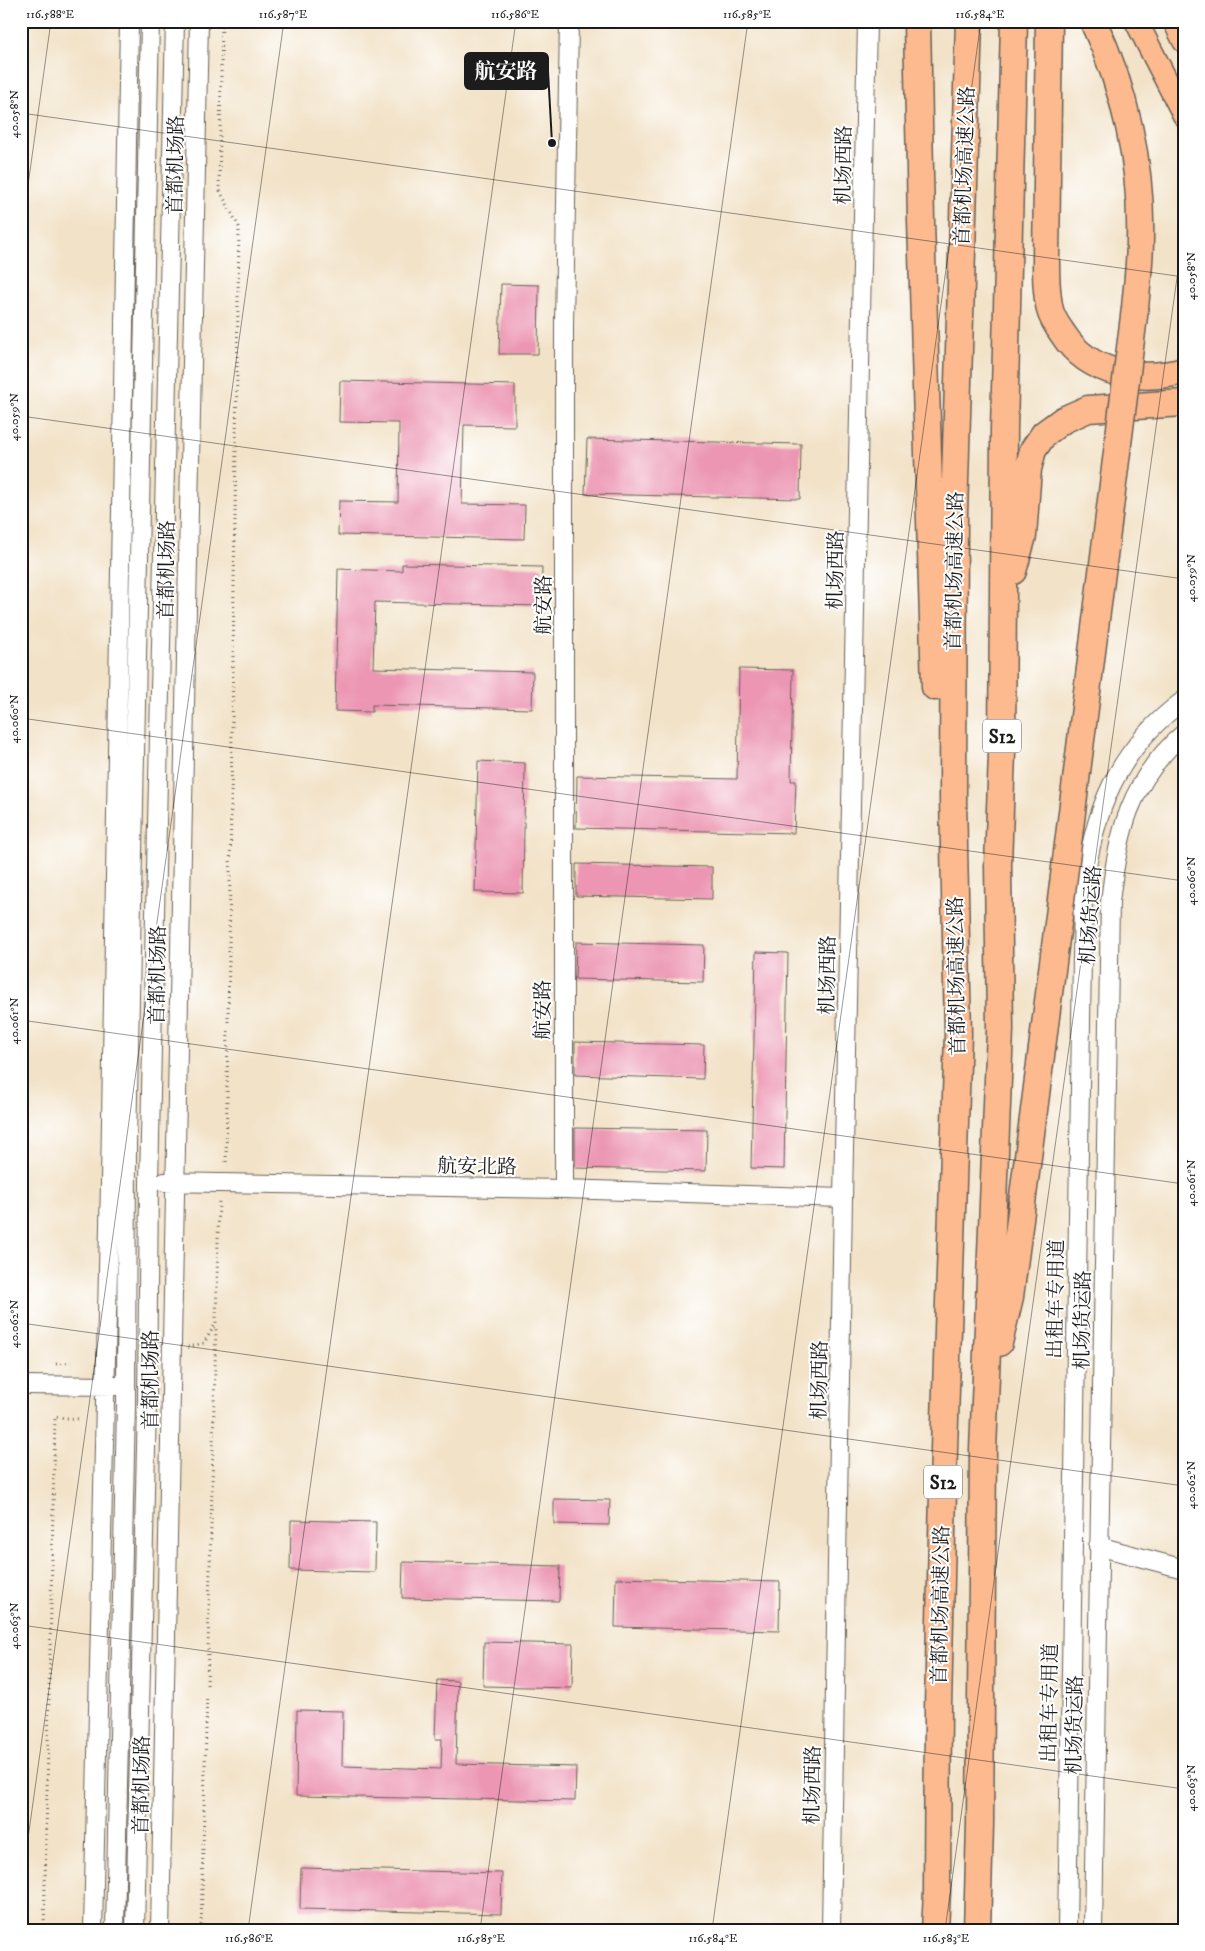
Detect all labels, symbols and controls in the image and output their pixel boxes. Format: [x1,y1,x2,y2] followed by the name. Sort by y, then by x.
[26,7,74,22] text: 116.588°E
[259,7,308,22] text: 116.587°E
[491,7,540,22] text: 116.586°E
[723,7,771,22] text: 116.585°E
[956,7,1005,22] text: 116.584°E
[465,53,548,89] callout: 航安路
[475,59,538,85] text: 航安路
[950,86,981,246] street label: 首都机场高速公路
[7,90,22,138] text: 40.058°N
[163,115,190,215] street label: 首都机场路
[831,125,858,205] street label: 机场西路
[1184,252,1199,300] text: 40.058°N
[7,393,22,441] text: 40.059°N
[942,491,969,651] street label: 首都机场高速公路
[154,520,181,620] street label: 首都机场路
[823,530,850,610] street label: 机场西路
[1184,554,1199,602] text: 40.059°N
[532,575,557,635] street label: 航安路
[7,694,22,744] text: 40.060°N
[983,719,1021,752] road number: S12
[1184,856,1199,906] text: 40.060°N
[1076,864,1107,966] street label: 机场货运路
[944,896,971,1056] street label: 首都机场高速公路
[145,925,172,1025] street label: 首都机场路
[815,935,842,1015] street label: 机场西路
[531,980,556,1040] street label: 航安路
[7,997,22,1044] text: 40.061°N
[437,1154,517,1181] street label: 航安北路
[1184,1159,1199,1206] text: 40.061°N
[1043,1239,1070,1359] street label: 出租车专用道
[1070,1270,1097,1370] street label: 机场货运路
[7,1300,22,1348] text: 40.062°N
[139,1330,164,1430] street label: 首都机场路
[807,1340,834,1420] street label: 机场西路
[1184,1461,1199,1509] text: 40.062°N
[924,1465,962,1498] road number: S12
[928,1525,955,1685] street label: 首都机场高速公路
[7,1602,22,1650] text: 40.063°N
[1037,1643,1064,1763] street label: 出租车专用道
[1062,1675,1089,1775] street label: 机场货运路
[129,1735,156,1835] street label: 首都机场路
[800,1745,827,1825] street label: 机场西路
[1184,1764,1199,1812] text: 40.063°N
[225,1931,274,1946] text: 116.586°E
[457,1931,505,1946] text: 116.585°E
[689,1931,738,1946] text: 116.584°E
[923,1931,970,1946] text: 116.583°E

